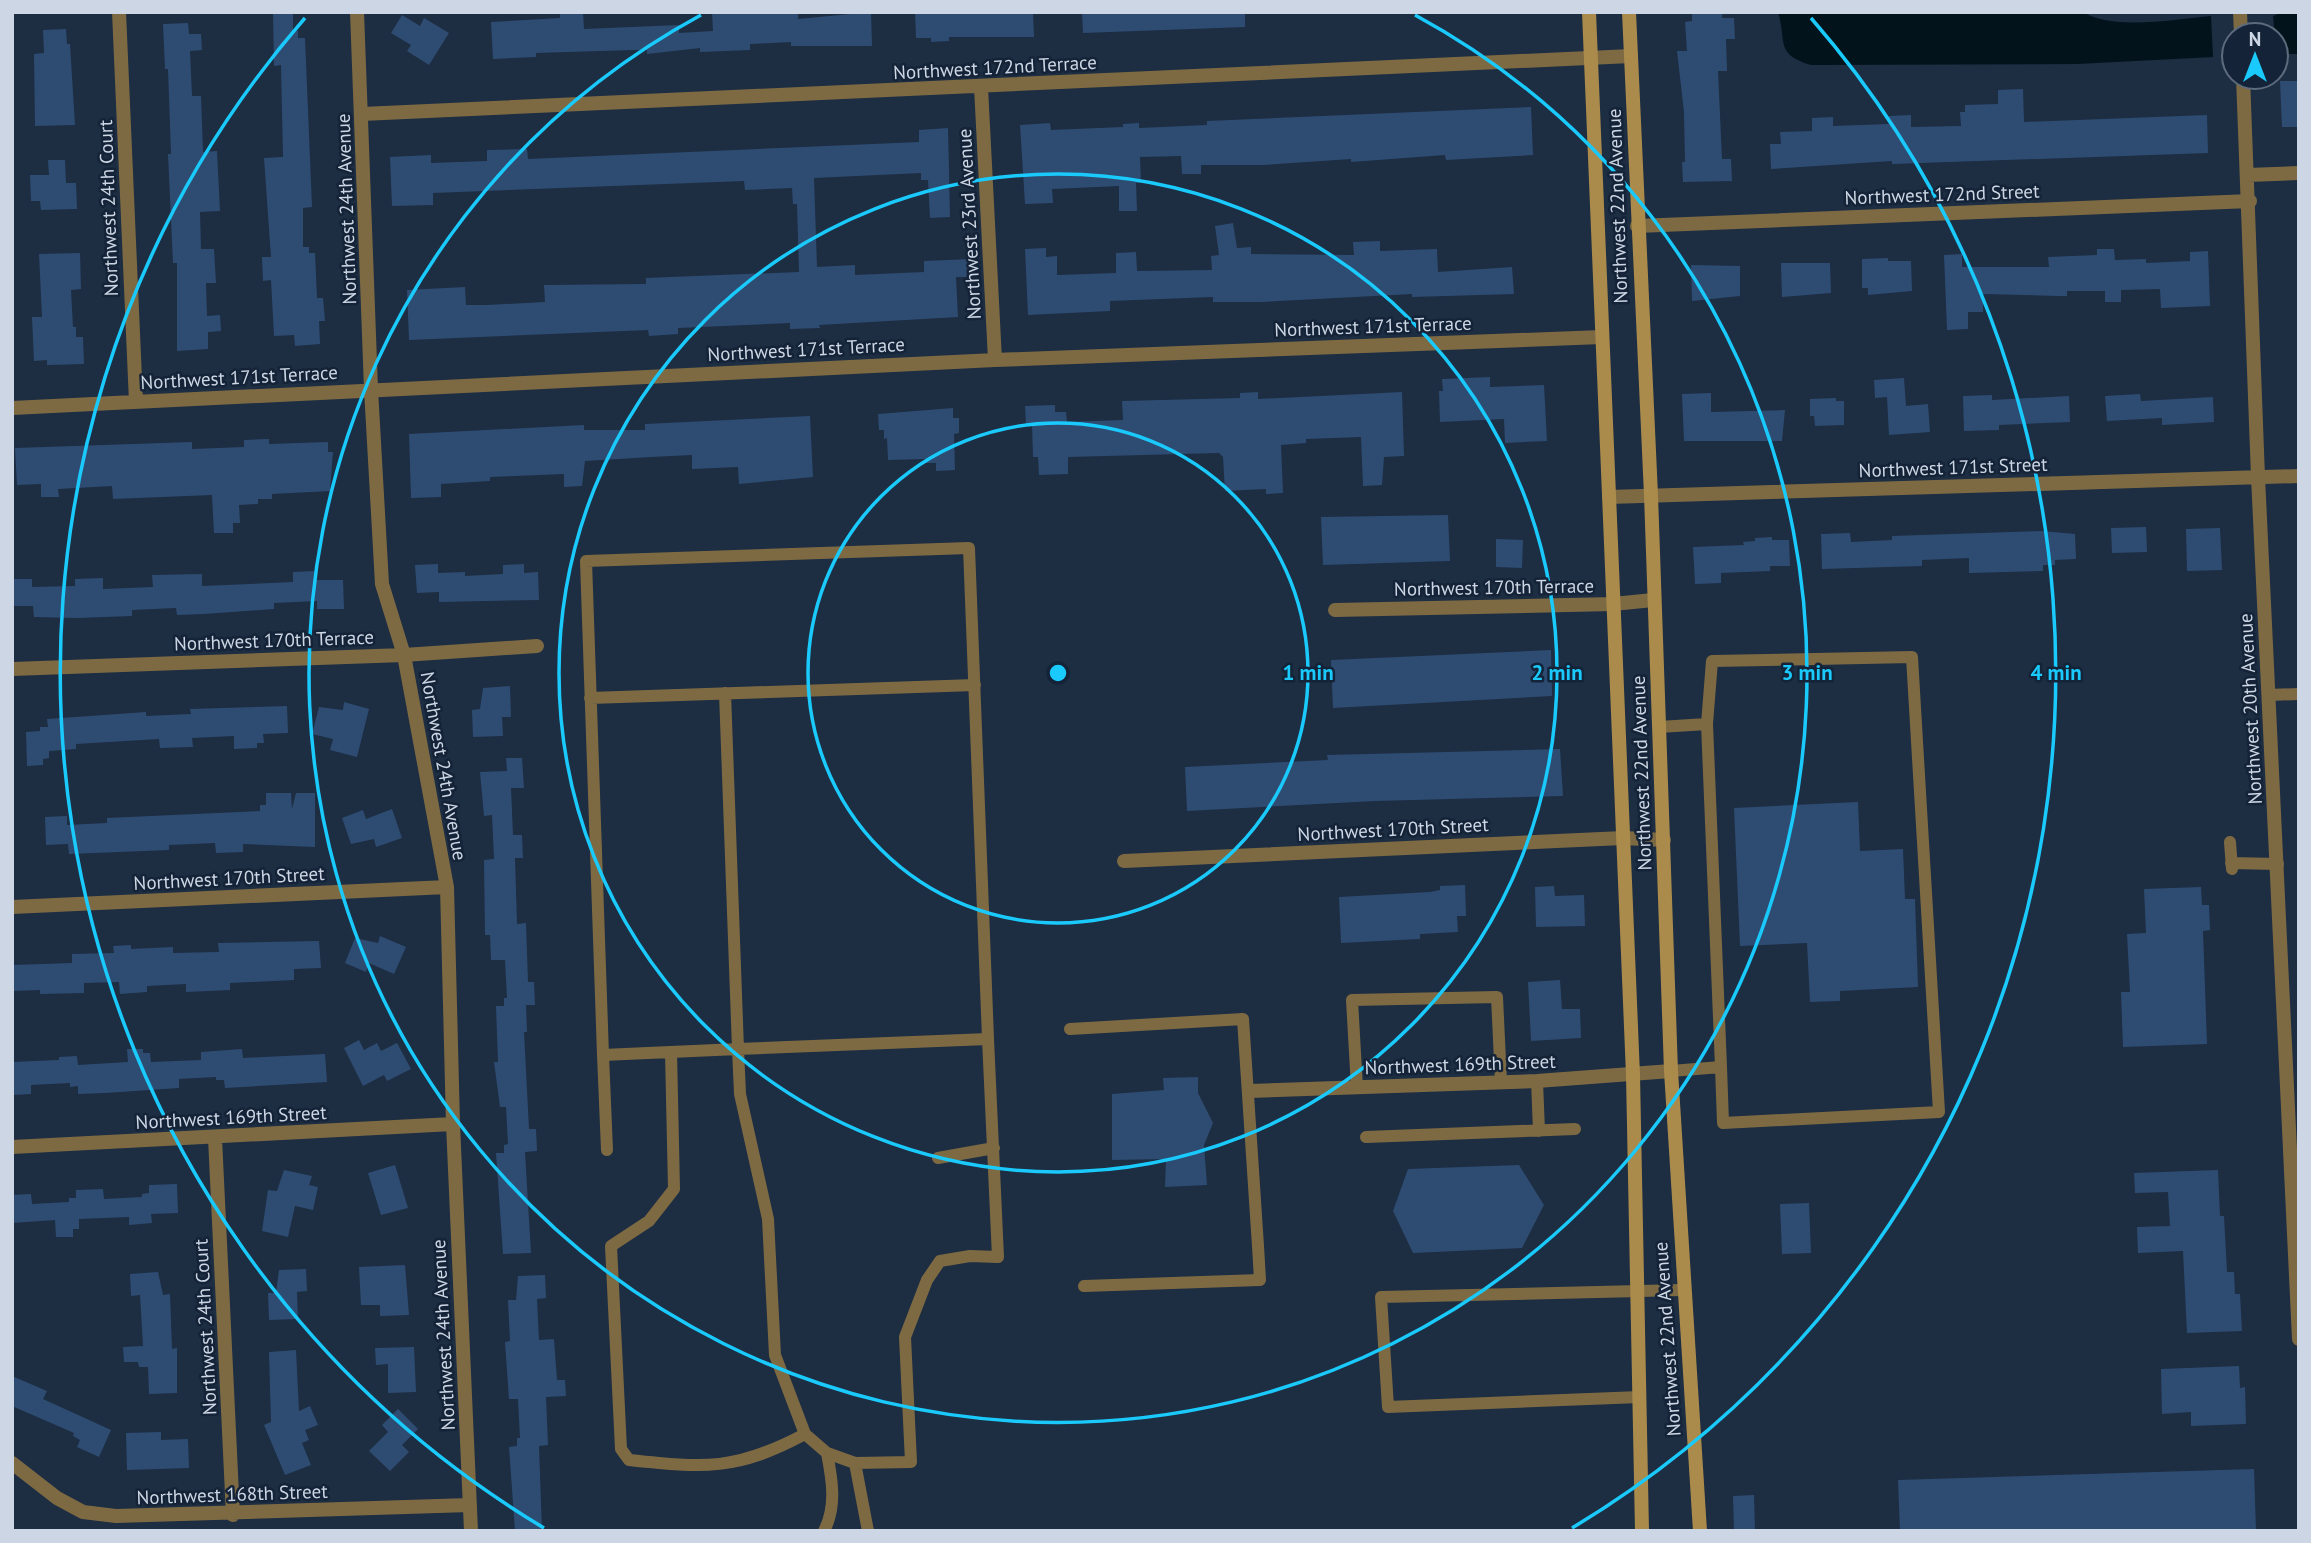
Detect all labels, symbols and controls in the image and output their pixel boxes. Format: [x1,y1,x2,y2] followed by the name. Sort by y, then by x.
[2220,21,2290,91] north arrow
[2249,27,2261,51] text: N
[893,50,1097,84] street label: Northwest 172nd Terrace
[1602,108,1632,304] street label: Northwest 22nd Avenue
[331,113,361,305] street label: Northwest 24th Avenue
[93,119,123,297] street label: Northwest 24th Court
[952,128,986,320] street label: Northwest 23rd Avenue
[1844,179,2040,209] street label: Northwest 172nd Street
[1274,311,1472,341] street label: Northwest 171st Terrace
[707,332,905,366] street label: Northwest 171st Terrace
[140,360,338,394] street label: Northwest 171st Terrace
[1858,452,2048,482] street label: Northwest 171st Street
[1394,573,1594,601] street label: Northwest 170th Terrace
[2233,613,2267,805] street label: Northwest 20th Avenue
[174,625,374,655] street label: Northwest 170th Terrace
[1282,659,1334,686] text: 1 min
[1531,659,1583,686] text: 2 min
[1781,659,1833,686] text: 3 min
[2030,659,2082,686] text: 4 min
[1046,661,1070,685] centre of rings
[416,670,472,862] street label: Northwest 24th Avenue
[1626,675,1656,871] street label: Northwest 22nd Avenue
[1297,812,1490,846] street label: Northwest 170th Street
[133,861,326,895] street label: Northwest 170th Street
[1364,1049,1557,1079] street label: Northwest 169th Street
[135,1100,328,1134] street label: Northwest 169th Street
[188,1238,222,1416] street label: Northwest 24th Court
[426,1239,460,1431] street label: Northwest 24th Avenue
[1648,1241,1686,1437] street label: Northwest 22nd Avenue
[136,1479,329,1509] street label: Northwest 168th Street

